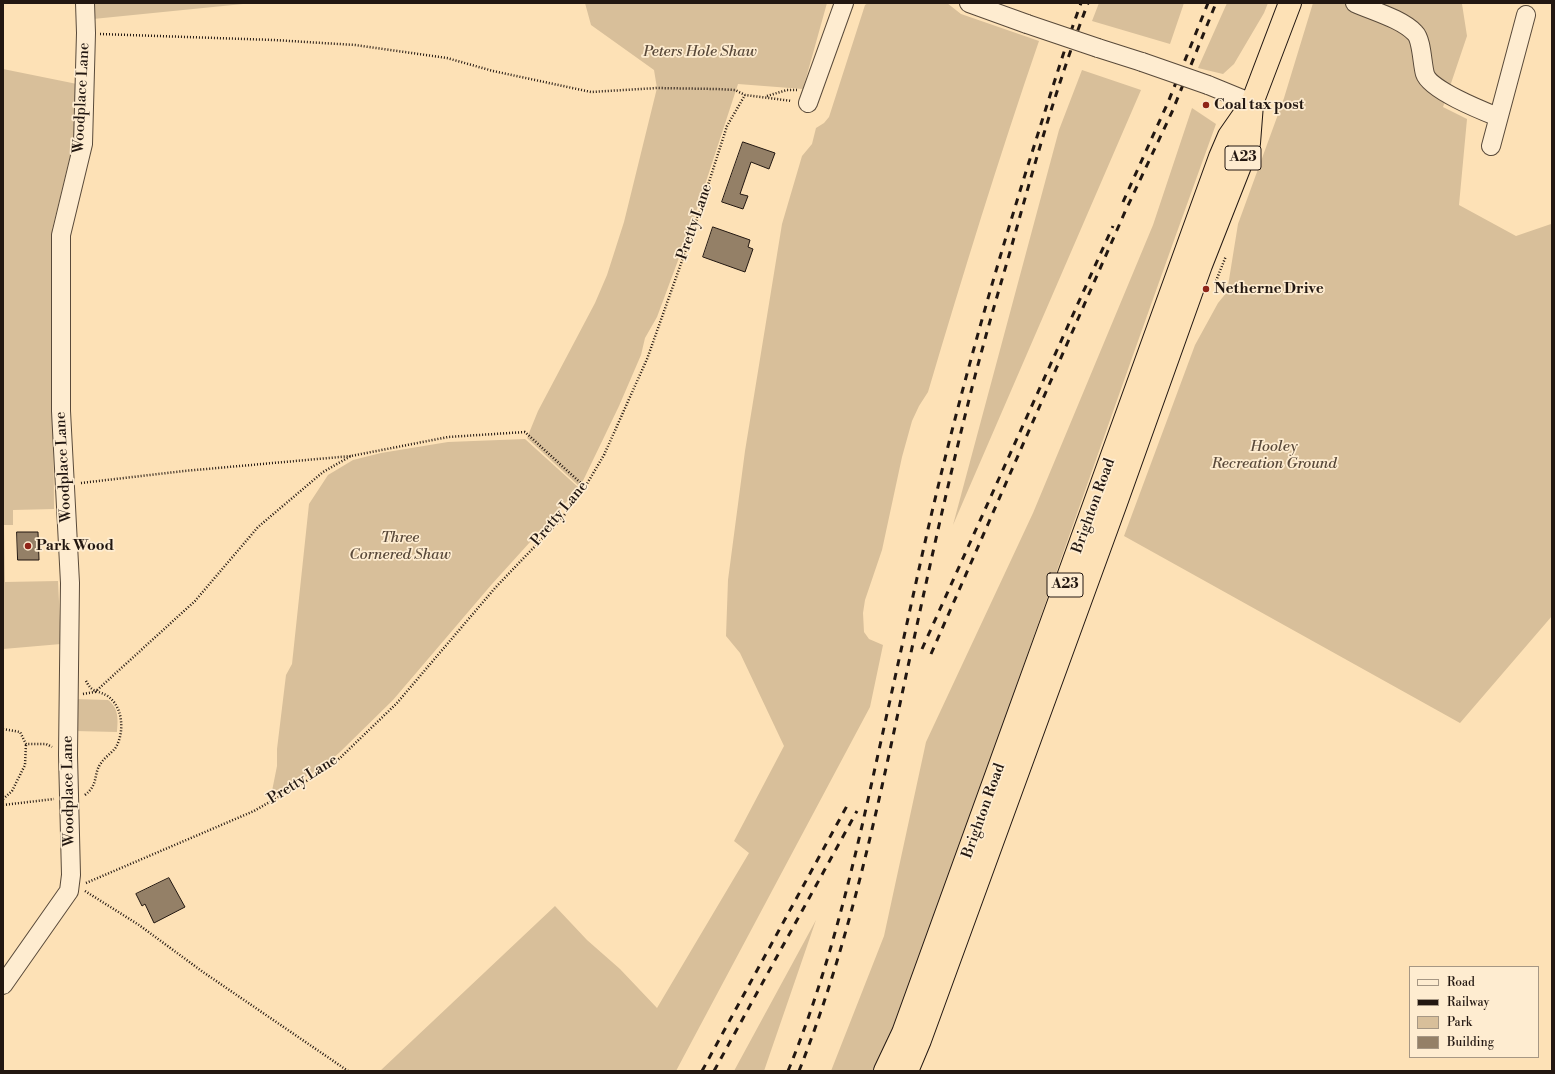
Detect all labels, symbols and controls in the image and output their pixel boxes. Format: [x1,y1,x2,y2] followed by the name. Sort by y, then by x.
[70,42,94,154] street label: Woodplace Lane
[643,43,757,61] park label: Peters Hole Shaw
[1214,96,1304,114] place label: Coal tax post
[1201,100,1211,110] marker: Coal tax post
[1225,146,1261,170] road number: A23
[674,182,716,262] street label: Pretty Lane
[1214,280,1324,298] place label: Netherne Drive
[1201,284,1211,294] marker: Netherne Drive
[52,411,76,523] street label: Woodplace Lane
[1211,438,1337,473] park label: Hooley Recreation Ground
[1069,456,1119,556] street label: Brighton Road
[528,478,592,550] street label: Pretty Lane
[349,529,451,564] park label: Three Cornered Shaw
[36,537,114,555] place label: Park Wood
[23,541,33,551] marker: Park Wood
[1047,573,1083,597] road number: A23
[59,735,79,847] street label: Woodplace Lane
[265,751,341,809] street label: Pretty Lane
[959,761,1009,861] street label: Brighton Road
[1409,966,1539,1058] legend
[1447,975,1475,990] text: Road
[1447,995,1489,1010] text: Railway
[1447,1015,1472,1030] text: Park
[1447,1035,1494,1050] text: Building

